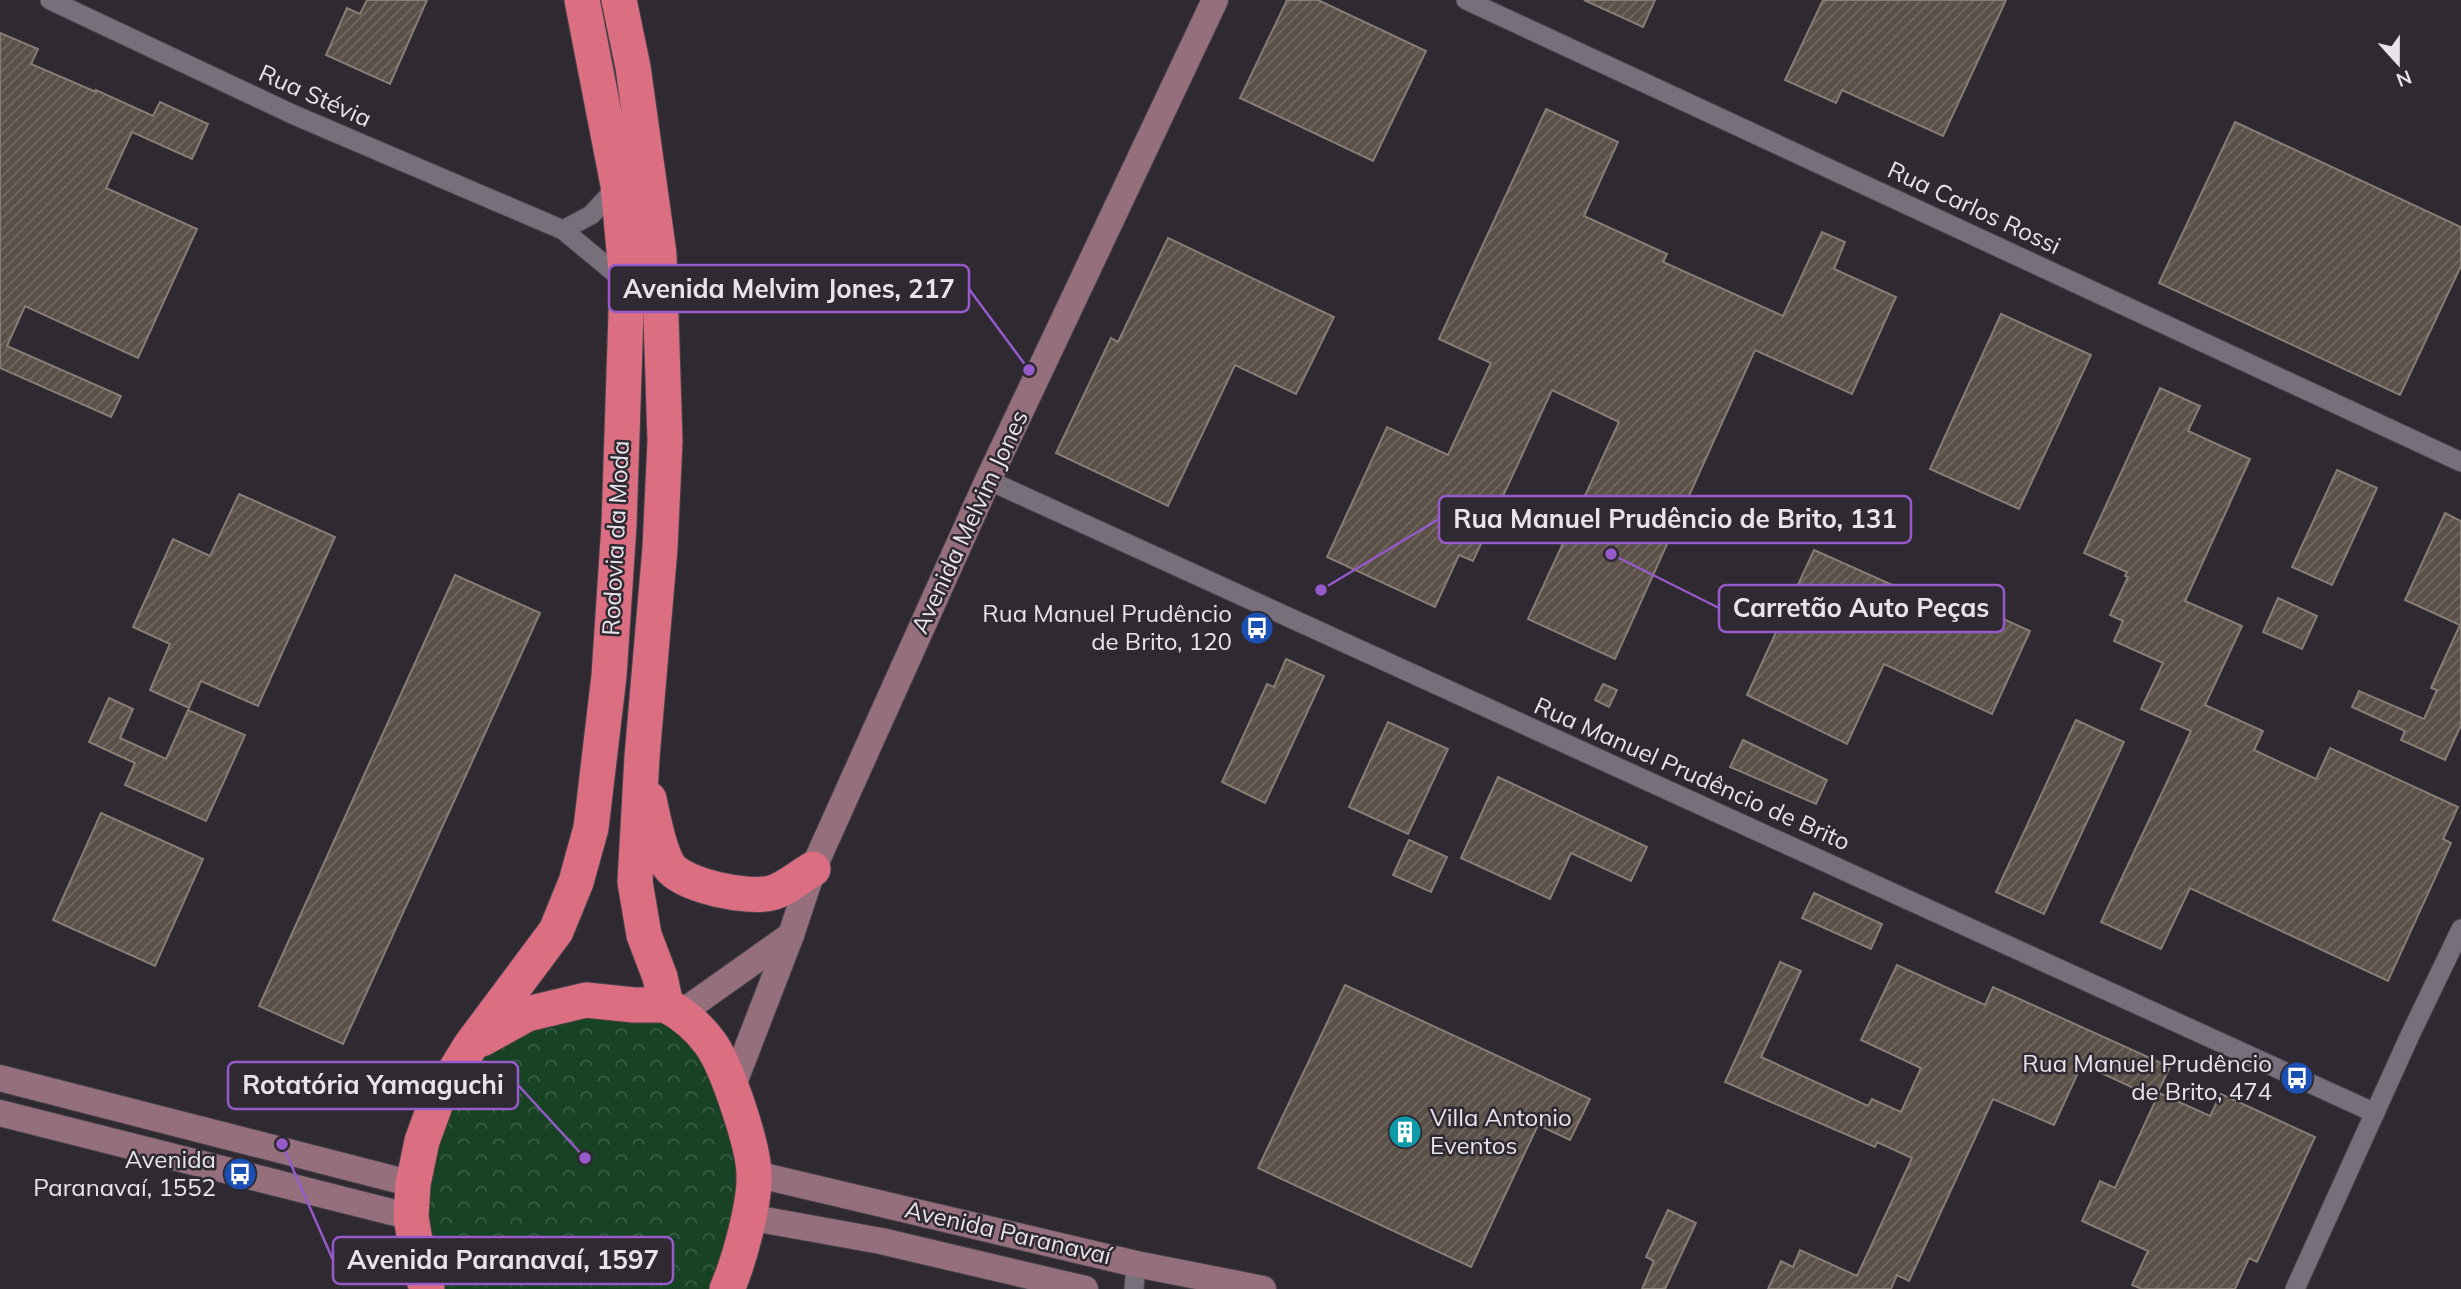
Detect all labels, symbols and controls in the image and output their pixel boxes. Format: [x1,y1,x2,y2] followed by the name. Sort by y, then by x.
[2363,28,2433,98] north arrow
[254,57,376,133] street label: Rua Stévia
[2393,65,2415,93] text: N
[1883,154,2066,260] street label: Rua Carlos Rossi
[609,265,969,312] callout: Avenida Melvim Jones, 217
[623,272,955,305] text: Avenida Melvim Jones, 217
[904,405,1034,638] street label: Avenida Melvim Jones
[595,440,635,636] street label: Rodovia da Moda
[1439,496,1911,543] callout: Rua Manuel Prudêncio de Brito, 131
[1453,502,1897,535] text: Rua Manuel Prudêncio de Brito, 131
[1719,585,2004,632] callout: Carretão Auto Peças
[1733,591,1989,624] text: Carretão Auto Peças
[982,598,1232,656] place label: Rua Manuel Prudêncio de Brito, 120
[1238,609,1276,647] bus stop icon: Rua Manuel Prudêncio de Brito, 120
[1530,690,1855,856] street label: Rua Manuel Prudêncio de Brito
[2022,1048,2272,1106] place label: Rua Manuel Prudêncio de Brito, 474
[2278,1059,2316,1097] bus stop icon: Rua Manuel Prudêncio de Brito, 474
[228,1062,518,1109] callout: Rotatória Yamaguchi
[242,1068,504,1101] text: Rotatória Yamaguchi
[1430,1102,1572,1160] place label: Villa Antonio Eventos
[1386,1113,1424,1151] building icon: Villa Antonio Eventos
[33,1144,216,1202] place label: Avenida Paranavaí, 1552
[221,1155,259,1193] bus stop icon: Avenida Paranavaí, 1552
[902,1194,1116,1271] street label: Avenida Paranavaí
[333,1237,673,1284] callout: Avenida Paranavaí, 1597
[347,1243,659,1276] text: Avenida Paranavaí, 1597

